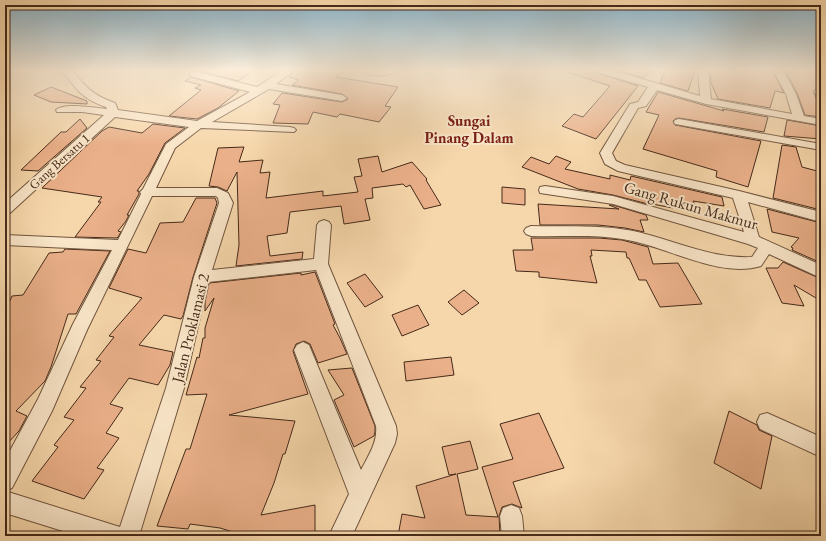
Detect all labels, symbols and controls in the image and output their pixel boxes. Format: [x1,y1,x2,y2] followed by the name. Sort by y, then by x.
[424,111,514,147] district label: Sungai Pinang Dalam
[25,130,93,193] street label: Gang Bersatu 1
[621,176,761,235] street label: Gang Rukun Makmur
[166,271,214,387] street label: Jalan Proklamasi 2

